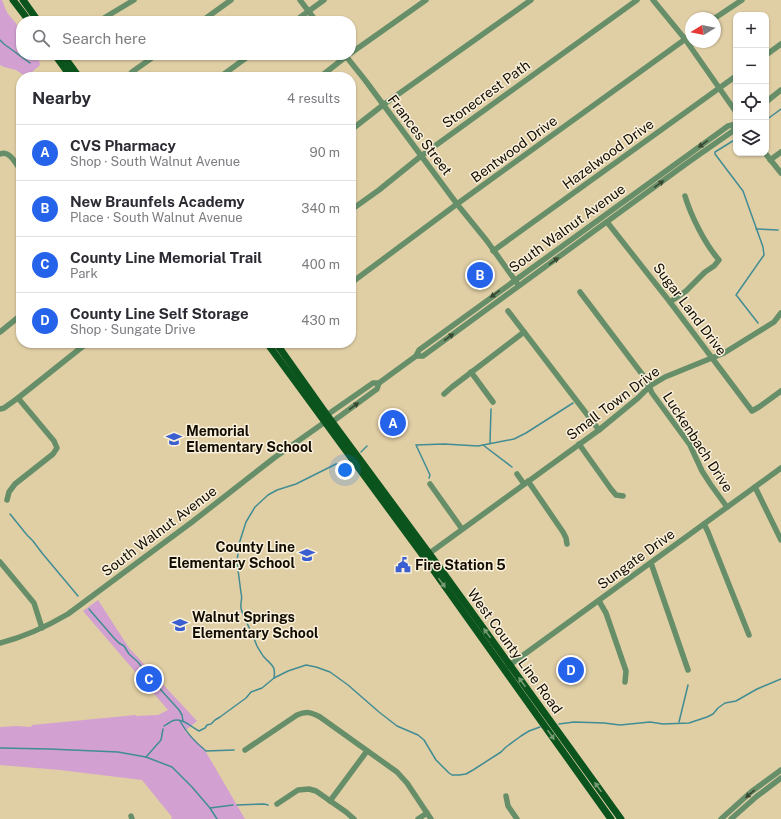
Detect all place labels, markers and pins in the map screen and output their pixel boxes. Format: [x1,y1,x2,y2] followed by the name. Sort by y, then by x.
[467,260,493,290] pin: B
[380,408,406,438] pin: A
[186,423,313,455] place label: Memorial Elementary School
[165,430,183,448] school or university icon: Memorial Elementary School
[168,539,295,571] place label: County Line Elementary School
[298,546,316,564] school or university icon: County Line Elementary School
[394,556,412,574] public building icon: Fire Station 5
[415,557,506,573] place label: Fire Station 5
[192,609,319,641] place label: Walnut Springs Elementary School
[171,616,189,634] school or university icon: Walnut Springs Elementary School
[558,655,584,685] pin: D
[136,664,162,694] pin: C

